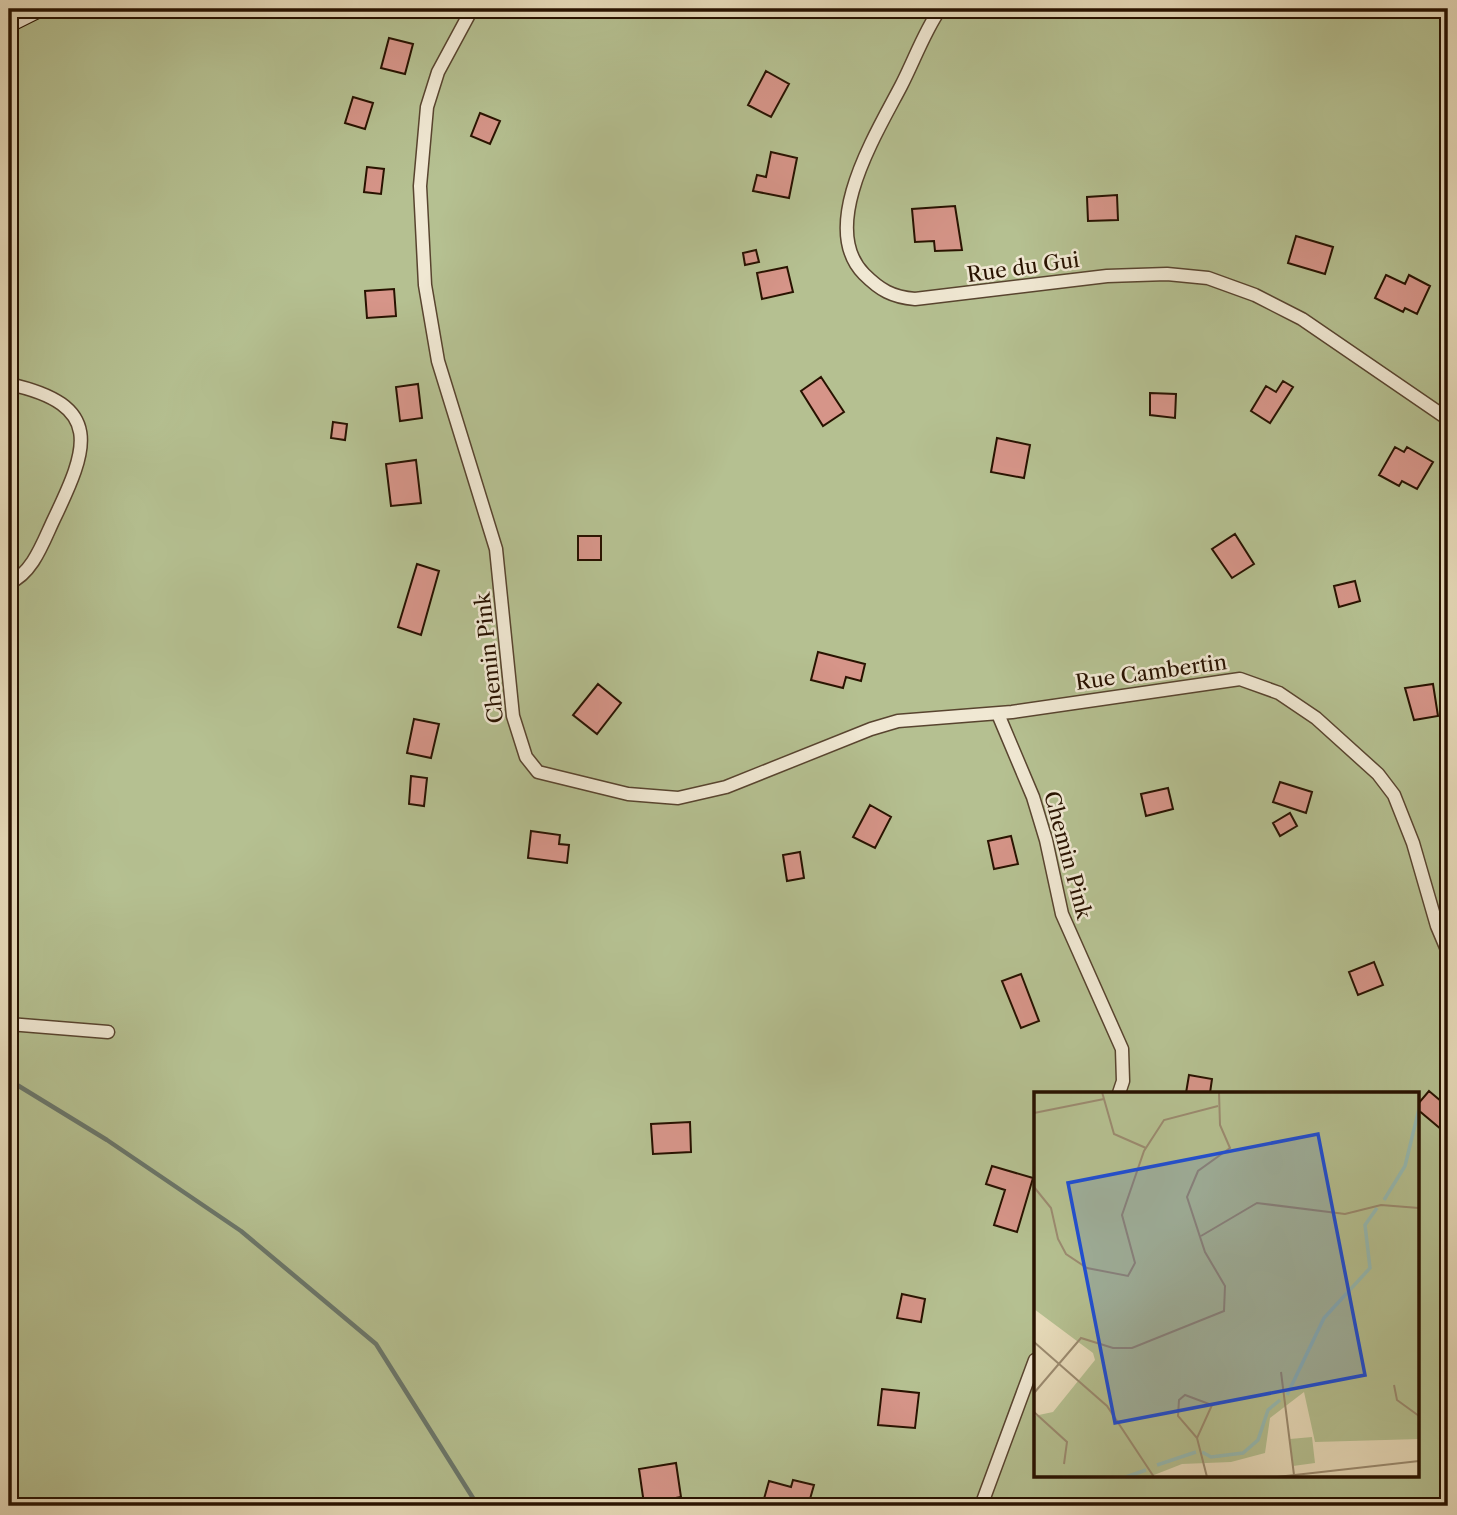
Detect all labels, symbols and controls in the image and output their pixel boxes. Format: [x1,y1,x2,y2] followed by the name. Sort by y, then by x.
[965,247,1081,287] street label: Rue du Gui
[470,591,508,725] street label: Chemin Pink
[1074,649,1228,695] street label: Rue Cambertin
[1039,788,1097,922] street label: Chemin Pink
[1034,1092,1418,1476] inset map

